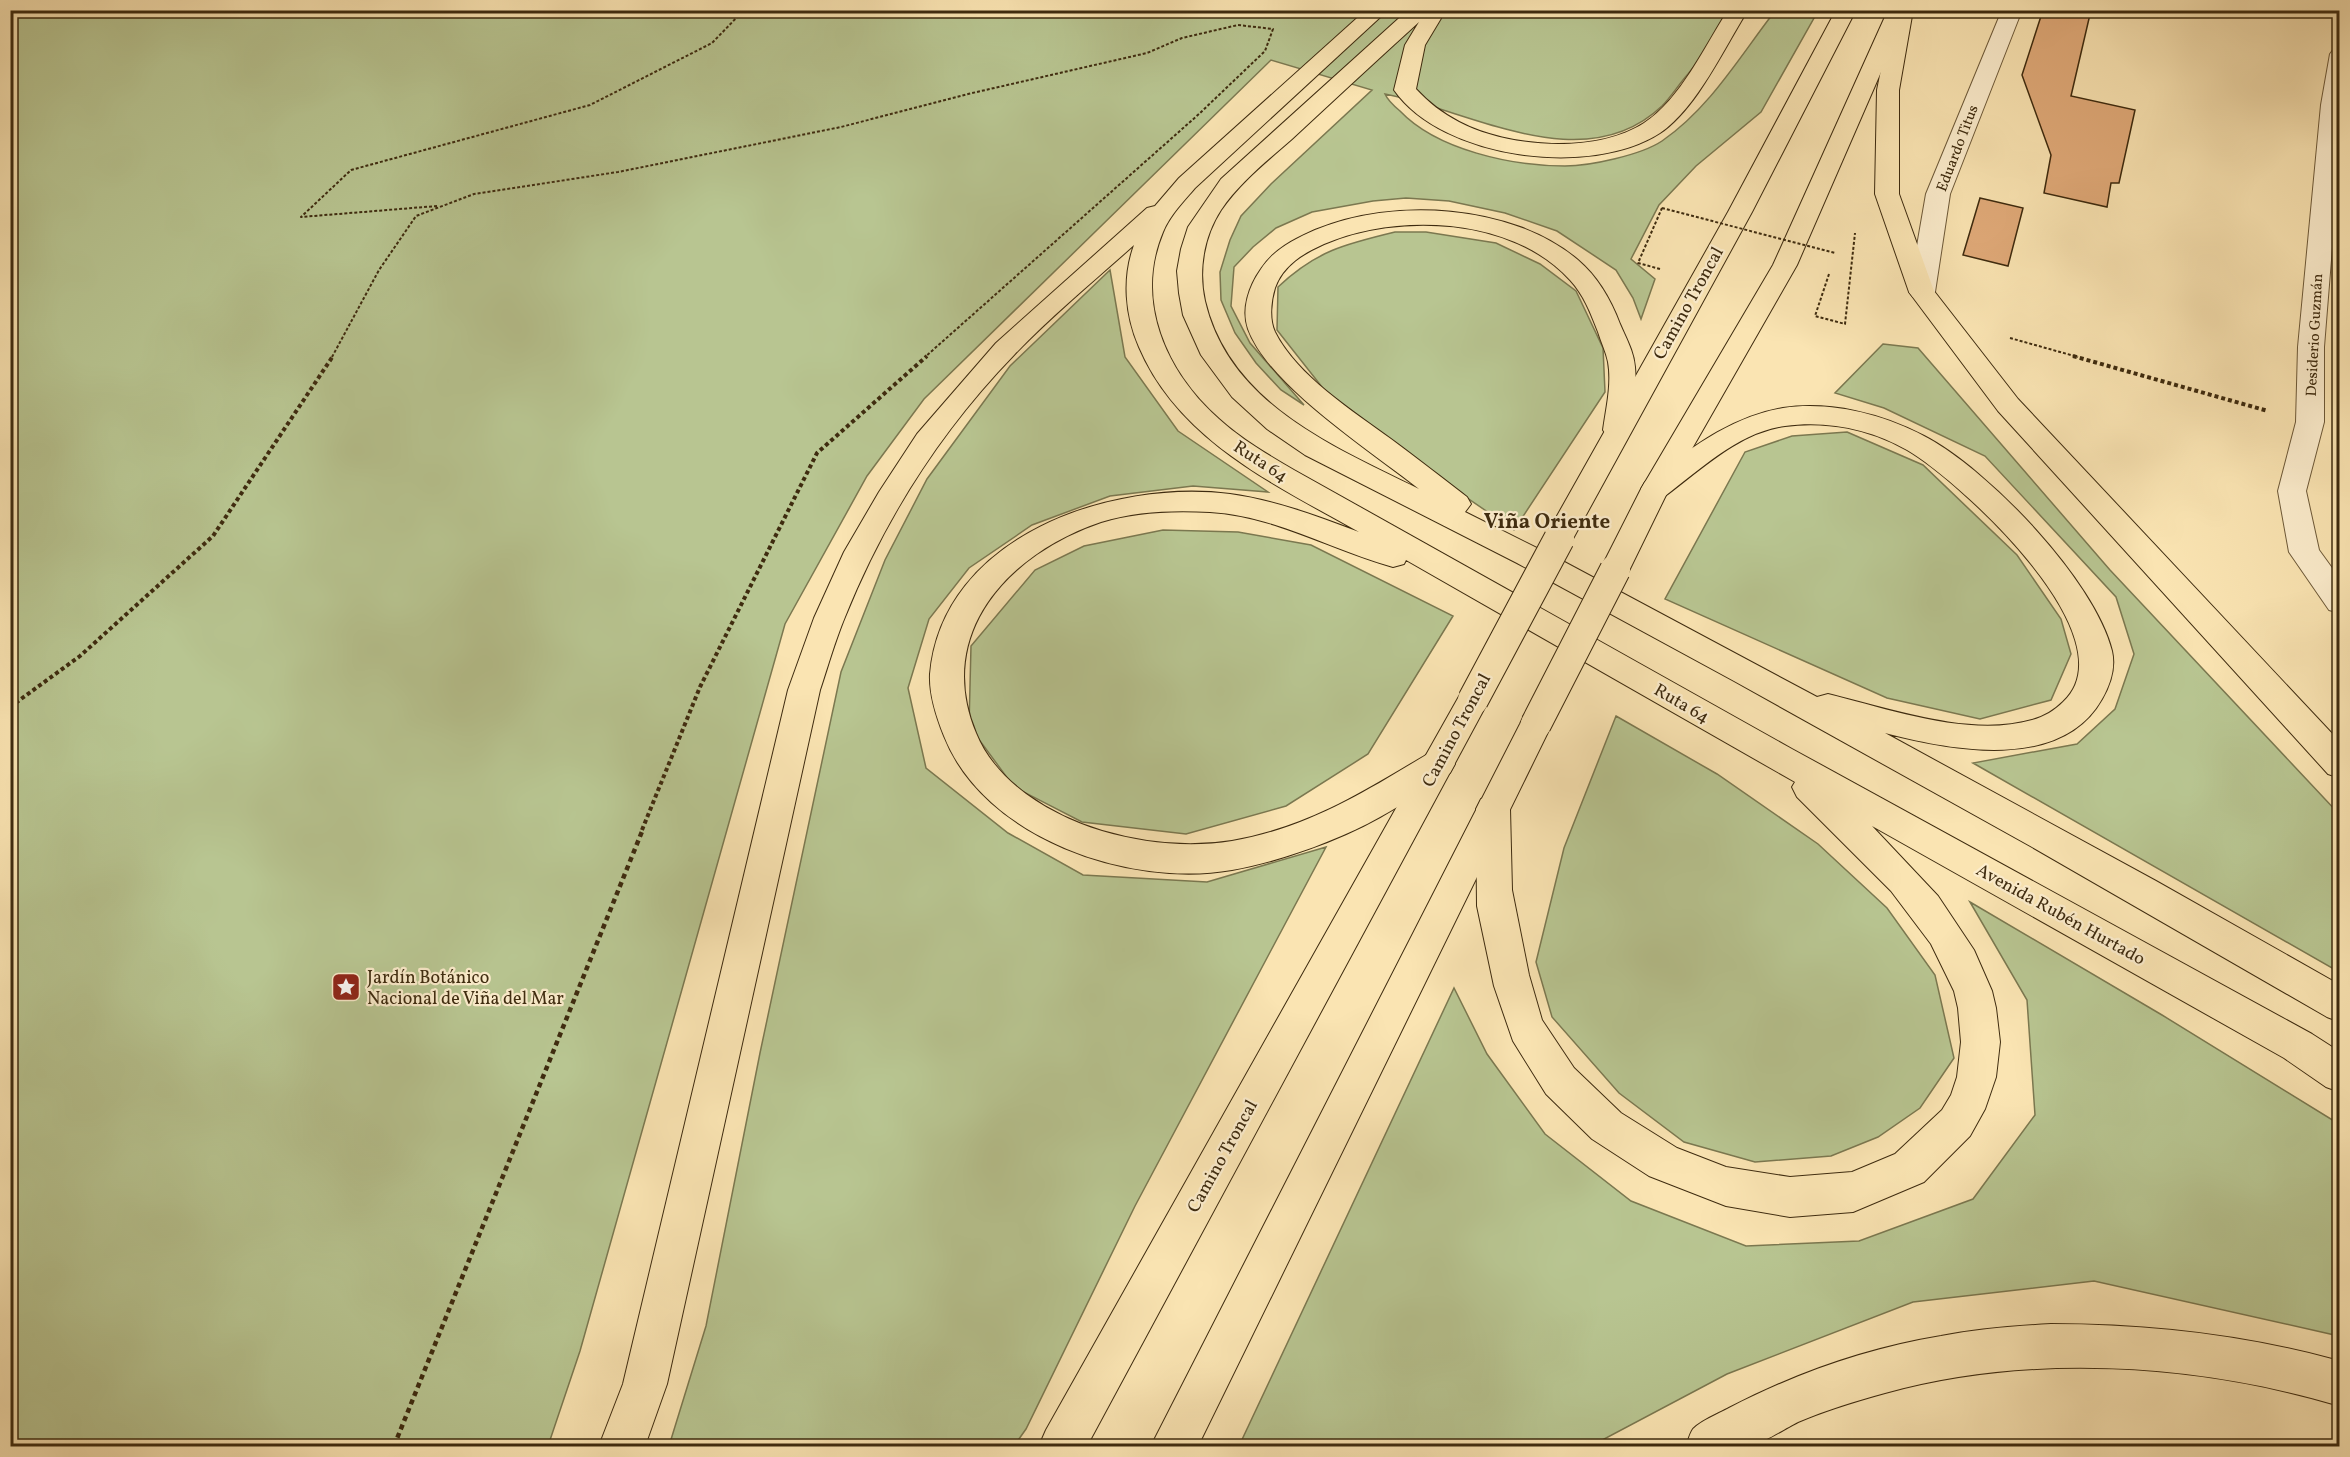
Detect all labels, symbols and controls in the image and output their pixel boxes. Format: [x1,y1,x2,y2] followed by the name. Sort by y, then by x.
[1932,102,1985,195] street label: Eduardo Titus
[1648,243,1731,365] street label: Camino Troncal
[2302,273,2329,397] street label: Desiderio Guzmán
[1228,435,1292,489] street label: Ruta 64
[1484,508,1610,537] district label: Viña Oriente
[1417,669,1498,792] street label: Camino Troncal
[1649,678,1714,730] street label: Ruta 64
[1971,858,2149,972] street label: Avenida Rubén Hurtado
[367,966,564,1012] place label: Jardín Botánico Nacional de Viña del Mar
[330,971,362,1003] place icon: Jardín Botánico Nacional de Viña del Mar
[1182,1096,1265,1218] street label: Camino Troncal

